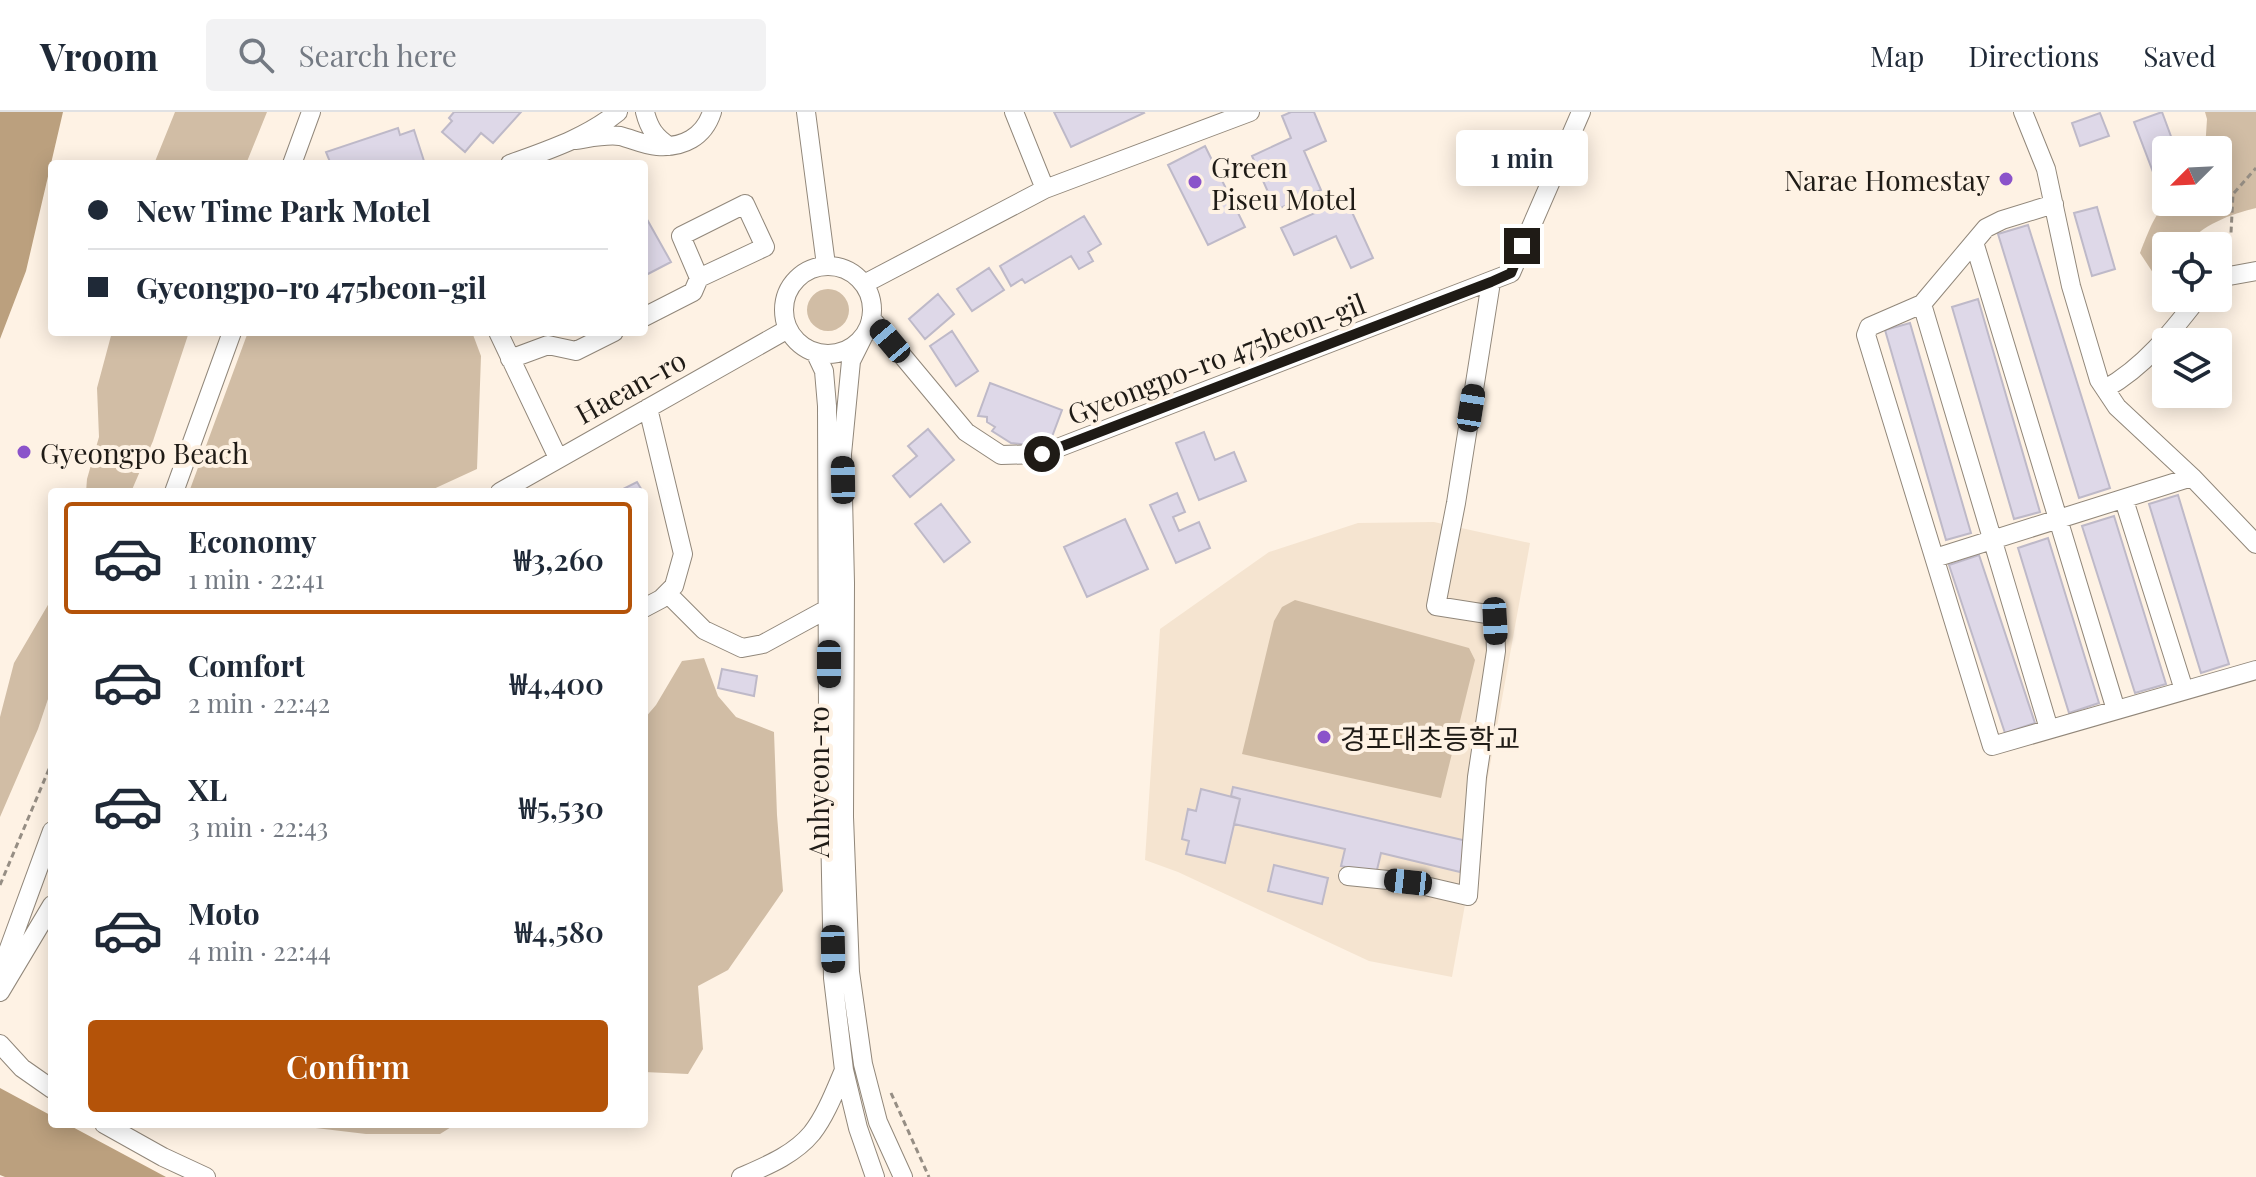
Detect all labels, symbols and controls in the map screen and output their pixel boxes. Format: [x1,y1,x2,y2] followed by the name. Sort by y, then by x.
[206,19,766,91] search box
[40,30,158,81] text: Vroom
[234,33,278,77] icon: search
[298,35,457,75] text: Search here
[1870,37,1924,74] text: Map
[1968,37,2099,74] text: Directions
[2143,37,2216,74] text: Saved
[1456,130,1588,186] callout: 1 min
[2152,136,2232,216] north arrow
[2152,136,2232,408] map controls
[1490,140,1554,175] text: 1 min
[1211,148,1357,217] place label: Green Piseu Motel
[1784,161,1990,198] place label: Narae Homestay
[1997,170,2015,188] marker: Narae Homestay
[1186,173,1204,191] marker: Green Piseu Motel
[136,190,431,230] text: New Time Park Motel
[1504,228,1540,264] route end
[2152,232,2232,312] button: locate
[136,267,487,307] text: Gyeongpo-ro 475beon-gil
[1062,284,1370,432] street label: Gyeongpo-ro 475beon-gil
[865,315,915,367] car
[2152,328,2232,408] button: layers
[568,341,692,431] street label: Haean-ro
[1455,382,1487,434] car
[40,434,249,471] place label: Gyeongpo Beach
[1024,436,1060,472] route start
[15,443,33,461] marker: Gyeongpo Beach
[831,456,855,504] car
[188,521,317,561] text: Economy
[92,522,164,594] icon: car
[514,539,604,579] text: ₩3,260
[188,561,324,596] text: 1 min · 22:41
[1482,596,1508,646] car
[817,640,841,688] car
[188,645,305,685] text: Comfort
[92,646,164,718] icon: car
[510,663,604,703] text: ₩4,400
[188,685,330,720] text: 2 min · 22:42
[799,706,836,859] street label: Anhyeon-ro
[1340,719,1520,756] place label: 경포대초등학교
[1315,728,1333,746] marker: 경포대초등학교
[188,769,227,809] text: XL
[92,770,164,842] icon: car
[519,787,604,827] text: ₩5,530
[188,809,328,844] text: 3 min · 22:43
[1383,868,1433,896] car
[188,893,260,933] text: Moto
[92,894,164,966] icon: car
[515,911,604,951] text: ₩4,580
[821,925,845,973] car
[188,933,331,968] text: 4 min · 22:44
[88,1020,608,1112] button: Confirm

